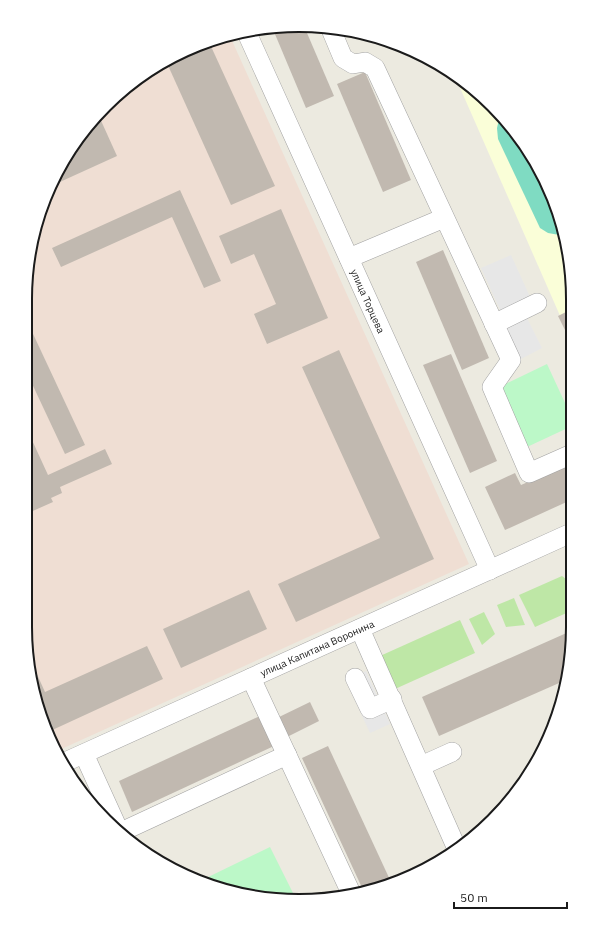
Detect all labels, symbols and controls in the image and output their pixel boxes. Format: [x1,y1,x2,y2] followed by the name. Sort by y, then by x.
[348,267,388,336] street label: улица Торцева
[258,617,377,680] street label: улица Капитана Воронина
[454,884,567,910] scale bar
[460,890,488,905] text: 50 m

